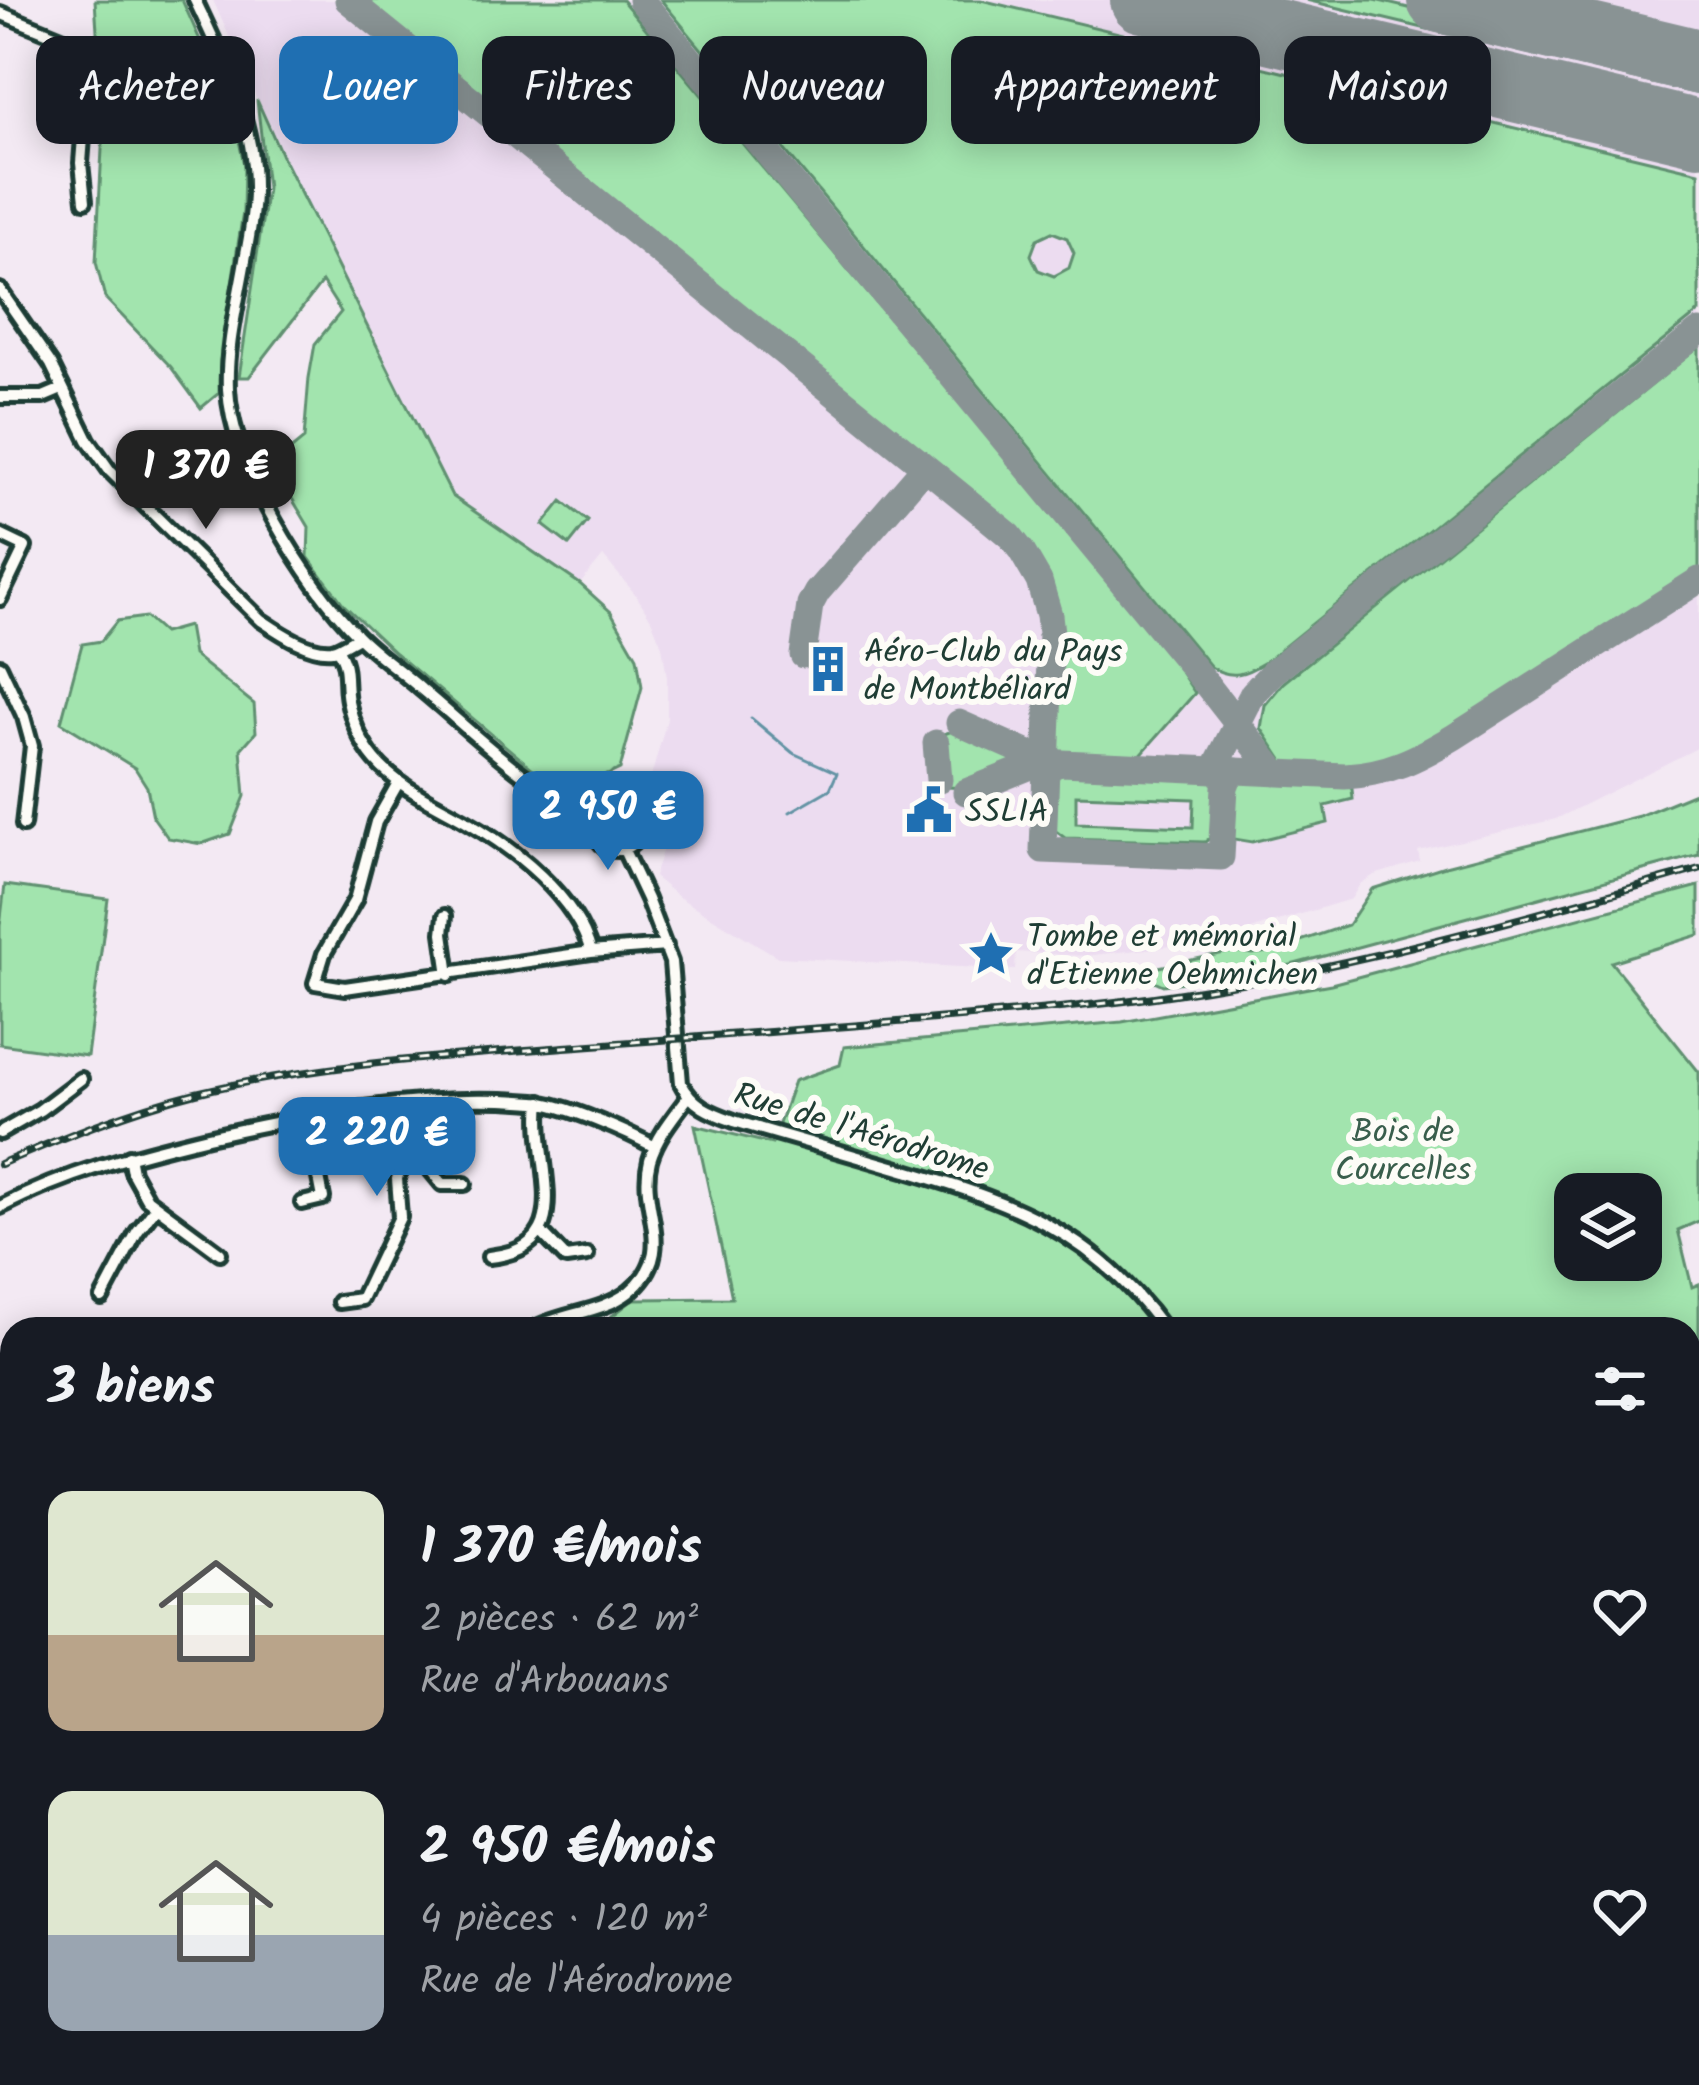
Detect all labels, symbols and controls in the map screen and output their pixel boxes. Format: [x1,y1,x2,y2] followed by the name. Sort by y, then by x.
[36,36,255,144] chip: Acheter
[279,36,458,144] chip: Louer
[482,36,675,144] chip: Filtres
[699,36,927,144] chip: Nouveau
[951,36,1260,144] chip: Appartement
[1284,36,1491,144] chip: Maison
[95,430,317,532] pin: 1 370 €
[143,438,269,500] text: 1 370 €
[864,627,1122,718] place label: Aéro-Club du Pays de Montbéliard
[803,644,853,694] building icon: Aéro-Club du Pays de Montbéliard
[497,771,719,873] pin: 2 950 €
[540,779,676,841] text: 2 950 €
[904,785,954,835] public building icon: SSLIA
[965,787,1048,840] place label: SSLIA
[1027,912,1318,1003] place label: Tombe et mémorial d'Etienne Oehmichen
[966,929,1016,979] place icon: Tombe et mémorial d'Etienne Oehmichen
[727,1069,995,1197] street label: Rue de l'Aérodrome
[266,1097,488,1199] pin: 2 220 €
[306,1105,448,1167] text: 2 220 €
[1335,1107,1471,1198] park label: Bois de Courcelles
[1554,1173,1662,1281] map controls
[1554,1173,1662,1281] button: layers
[48,1349,215,1430] text: 3 biens
[1587,1356,1653,1422] icon: filters
[420,1509,702,1590] text: 1 370 €/mois
[144,1539,288,1683] icon: home
[1587,1578,1653,1644] icon: heart
[420,1590,698,1652] text: 2 pièces · 62 m²
[420,1652,669,1714] text: Rue d'Arbouans
[420,1809,716,1890] text: 2 950 €/mois
[144,1839,288,1983] icon: home
[1587,1878,1653,1944] icon: heart
[420,1890,707,1952] text: 4 pièces · 120 m²
[420,1952,733,2014] text: Rue de l'Aérodrome

